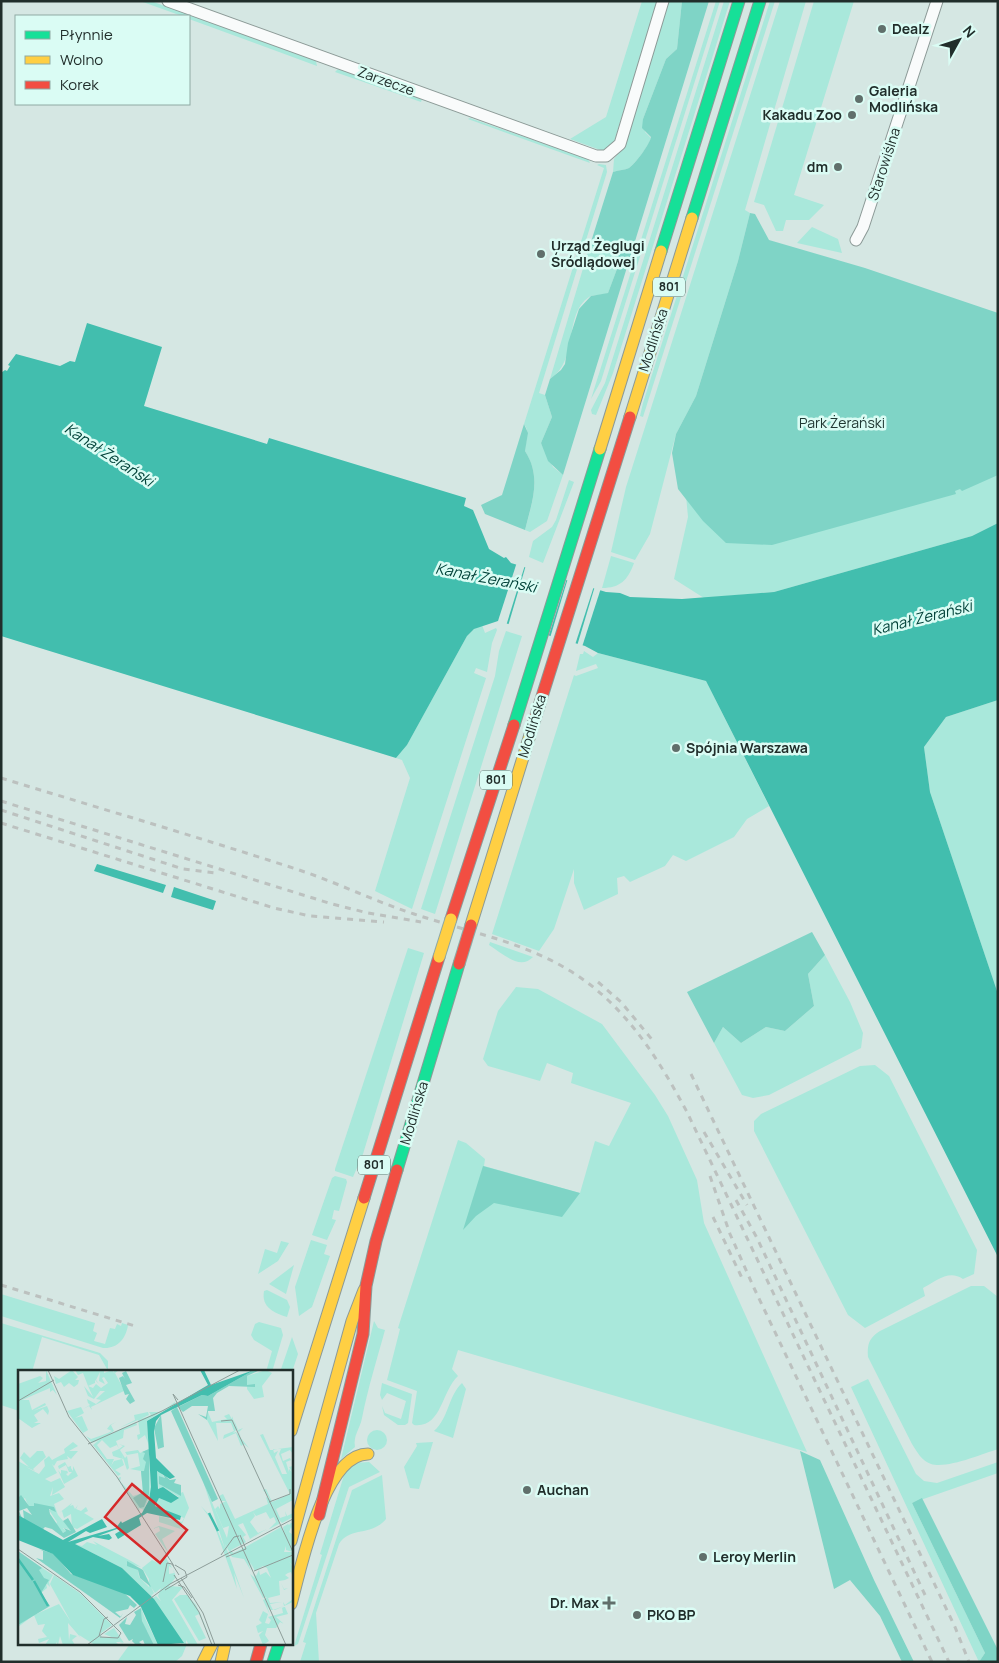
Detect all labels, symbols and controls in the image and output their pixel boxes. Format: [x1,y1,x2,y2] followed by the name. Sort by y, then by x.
[15,15,190,105] legend
[934,15,984,65] north arrow
[892,19,930,38] place label: Dealz
[959,21,980,41] text: N
[876,23,888,35] marker: Dealz
[60,24,113,45] text: Płynnie
[60,49,103,70] text: Wolno
[355,61,417,100] street label: Zarzecze
[60,74,99,95] text: Korek
[869,81,938,116] place label: Galeria Modlińska
[853,93,865,105] marker: Galeria Modlińska
[762,105,842,124] place label: Kakadu Zoo
[846,109,858,121] marker: Kakadu Zoo
[863,125,904,203] street label: Starowiślna
[807,157,828,176] place label: dm
[832,161,844,173] marker: dm
[551,236,645,271] place label: Urząd Żeglugi Śródlądowej
[535,248,547,260] marker: Urząd Żeglugi Śródlądowej
[653,278,685,296] road number: 801
[633,306,672,374] street label: Modlińska
[799,413,885,432] park label: Park Żerański
[61,418,160,493] water label: Kanał Żerański
[434,557,541,598] water label: Kanał Żerański
[870,594,976,640] water label: Kanał Żerański
[513,692,550,760] street label: Modlińska
[686,738,808,757] place label: Spójnia Warszawa
[670,742,682,754] marker: Spójnia Warszawa
[480,770,512,790] road number: 801
[395,1079,432,1147] street label: Modlińska
[358,1156,390,1174] road number: 801
[18,1370,292,1646] inset map
[537,1480,589,1499] place label: Auchan
[521,1484,533,1496] marker: Auchan
[713,1547,796,1566] place label: Leroy Merlin
[697,1551,709,1563] marker: Leroy Merlin
[550,1593,599,1612] place label: Dr. Max
[603,1597,615,1609] marker: Dr. Max
[647,1605,696,1624] place label: PKO BP
[631,1609,643,1621] marker: PKO BP

